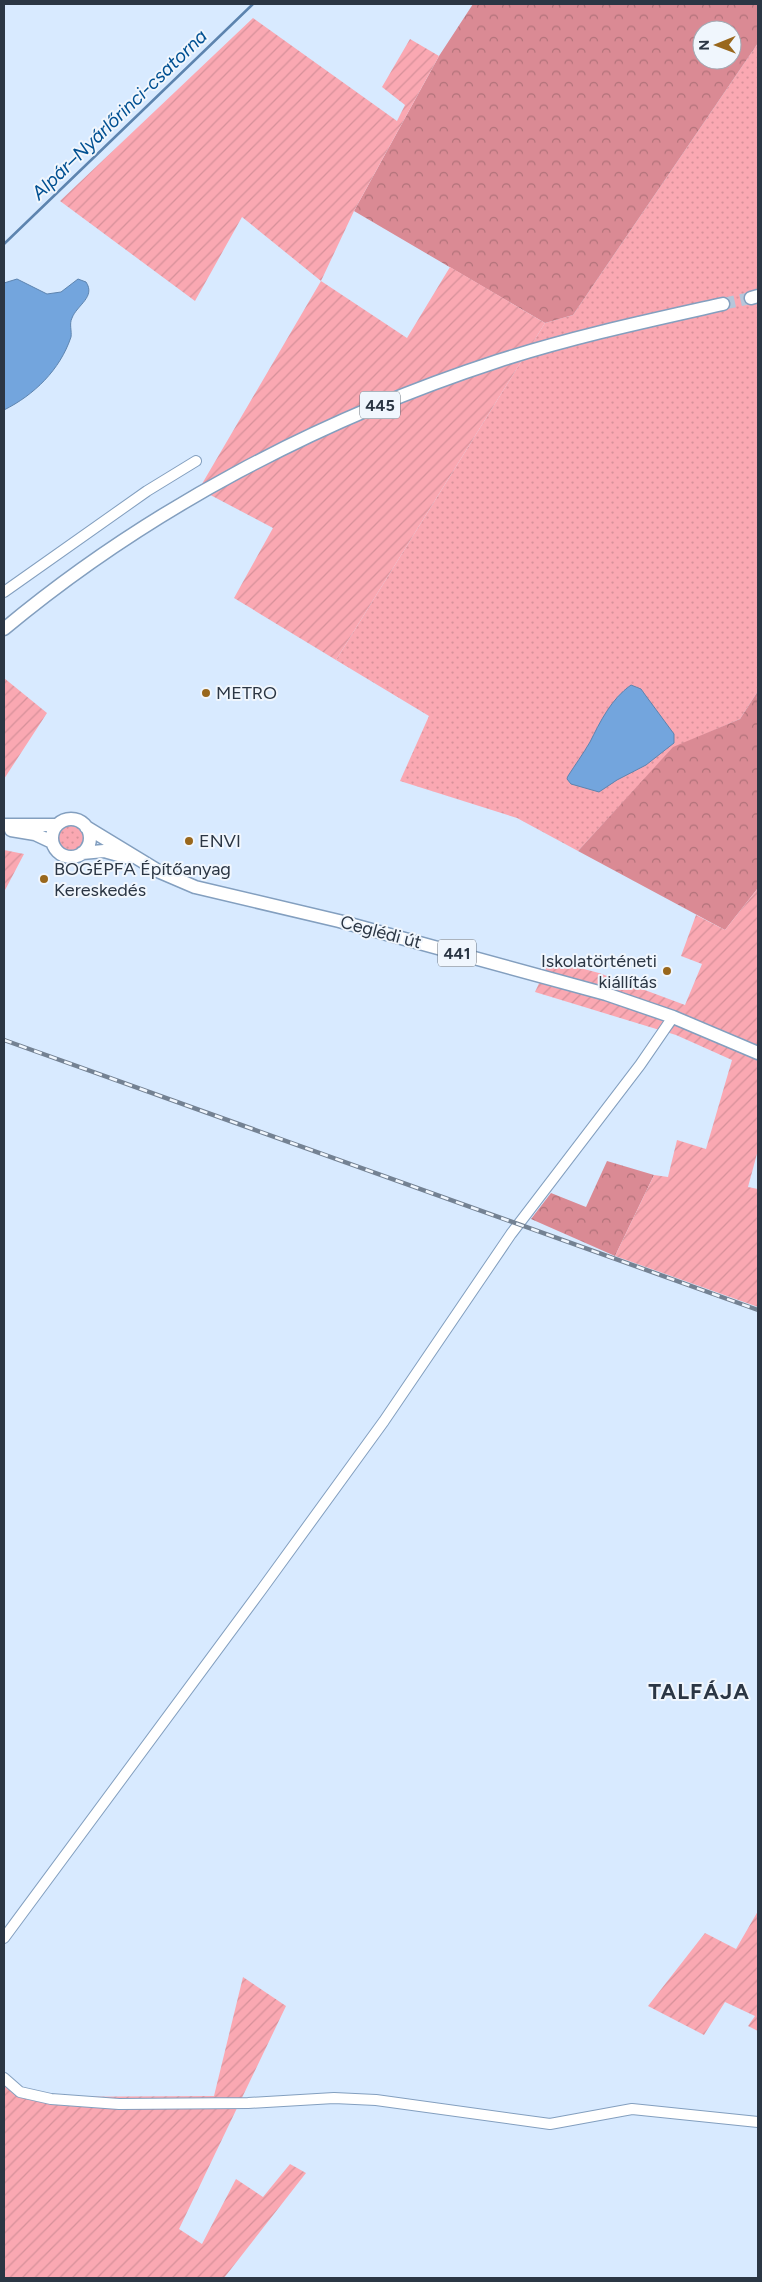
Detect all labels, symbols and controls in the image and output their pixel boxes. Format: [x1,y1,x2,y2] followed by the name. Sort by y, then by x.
[692,20,742,70] north arrow
[26,24,212,205] water label: Alpár–Nyárlőrinci-csatorna
[696,40,713,51] text: N
[360,392,400,418] road number: 445
[216,682,277,704] place label: METRO
[200,687,212,699] marker: METRO
[199,830,241,852] place label: ENVI
[183,835,195,847] marker: ENVI
[54,858,231,901] place label: BOGÉPFA Építőanyag Kereskedés
[38,873,50,885] marker: BOGÉPFA Építőanyag Kereskedés
[338,911,424,953] street label: Ceglédi út
[438,940,476,966] road number: 441
[541,950,657,993] place label: Iskolatörténeti kiállítás
[661,965,673,977] marker: Iskolatörténeti kiállítás
[648,1678,750,1705] district label: TALFÁJA

